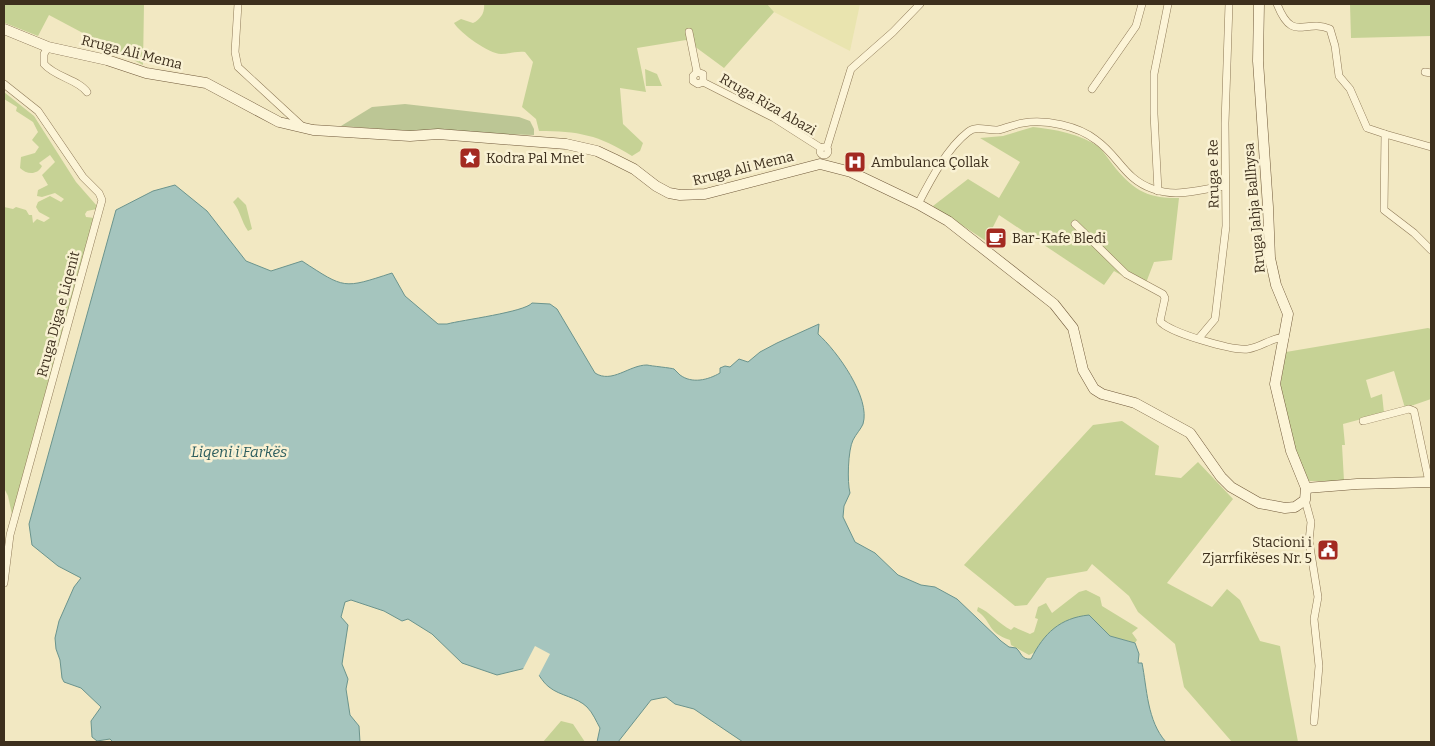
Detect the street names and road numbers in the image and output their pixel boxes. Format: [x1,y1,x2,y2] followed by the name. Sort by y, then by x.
[80,32,185,73] street label: Rruga Ali Mema
[716,70,819,139] street label: Rruga Riza Abazi
[1204,139,1223,209] street label: Rruga e Re
[1240,142,1269,274] street label: Rruga Jahja Ballhysa
[691,148,796,189] street label: Rruga Ali Mema
[33,249,84,379] street label: Rruga Diga e Liqenit

